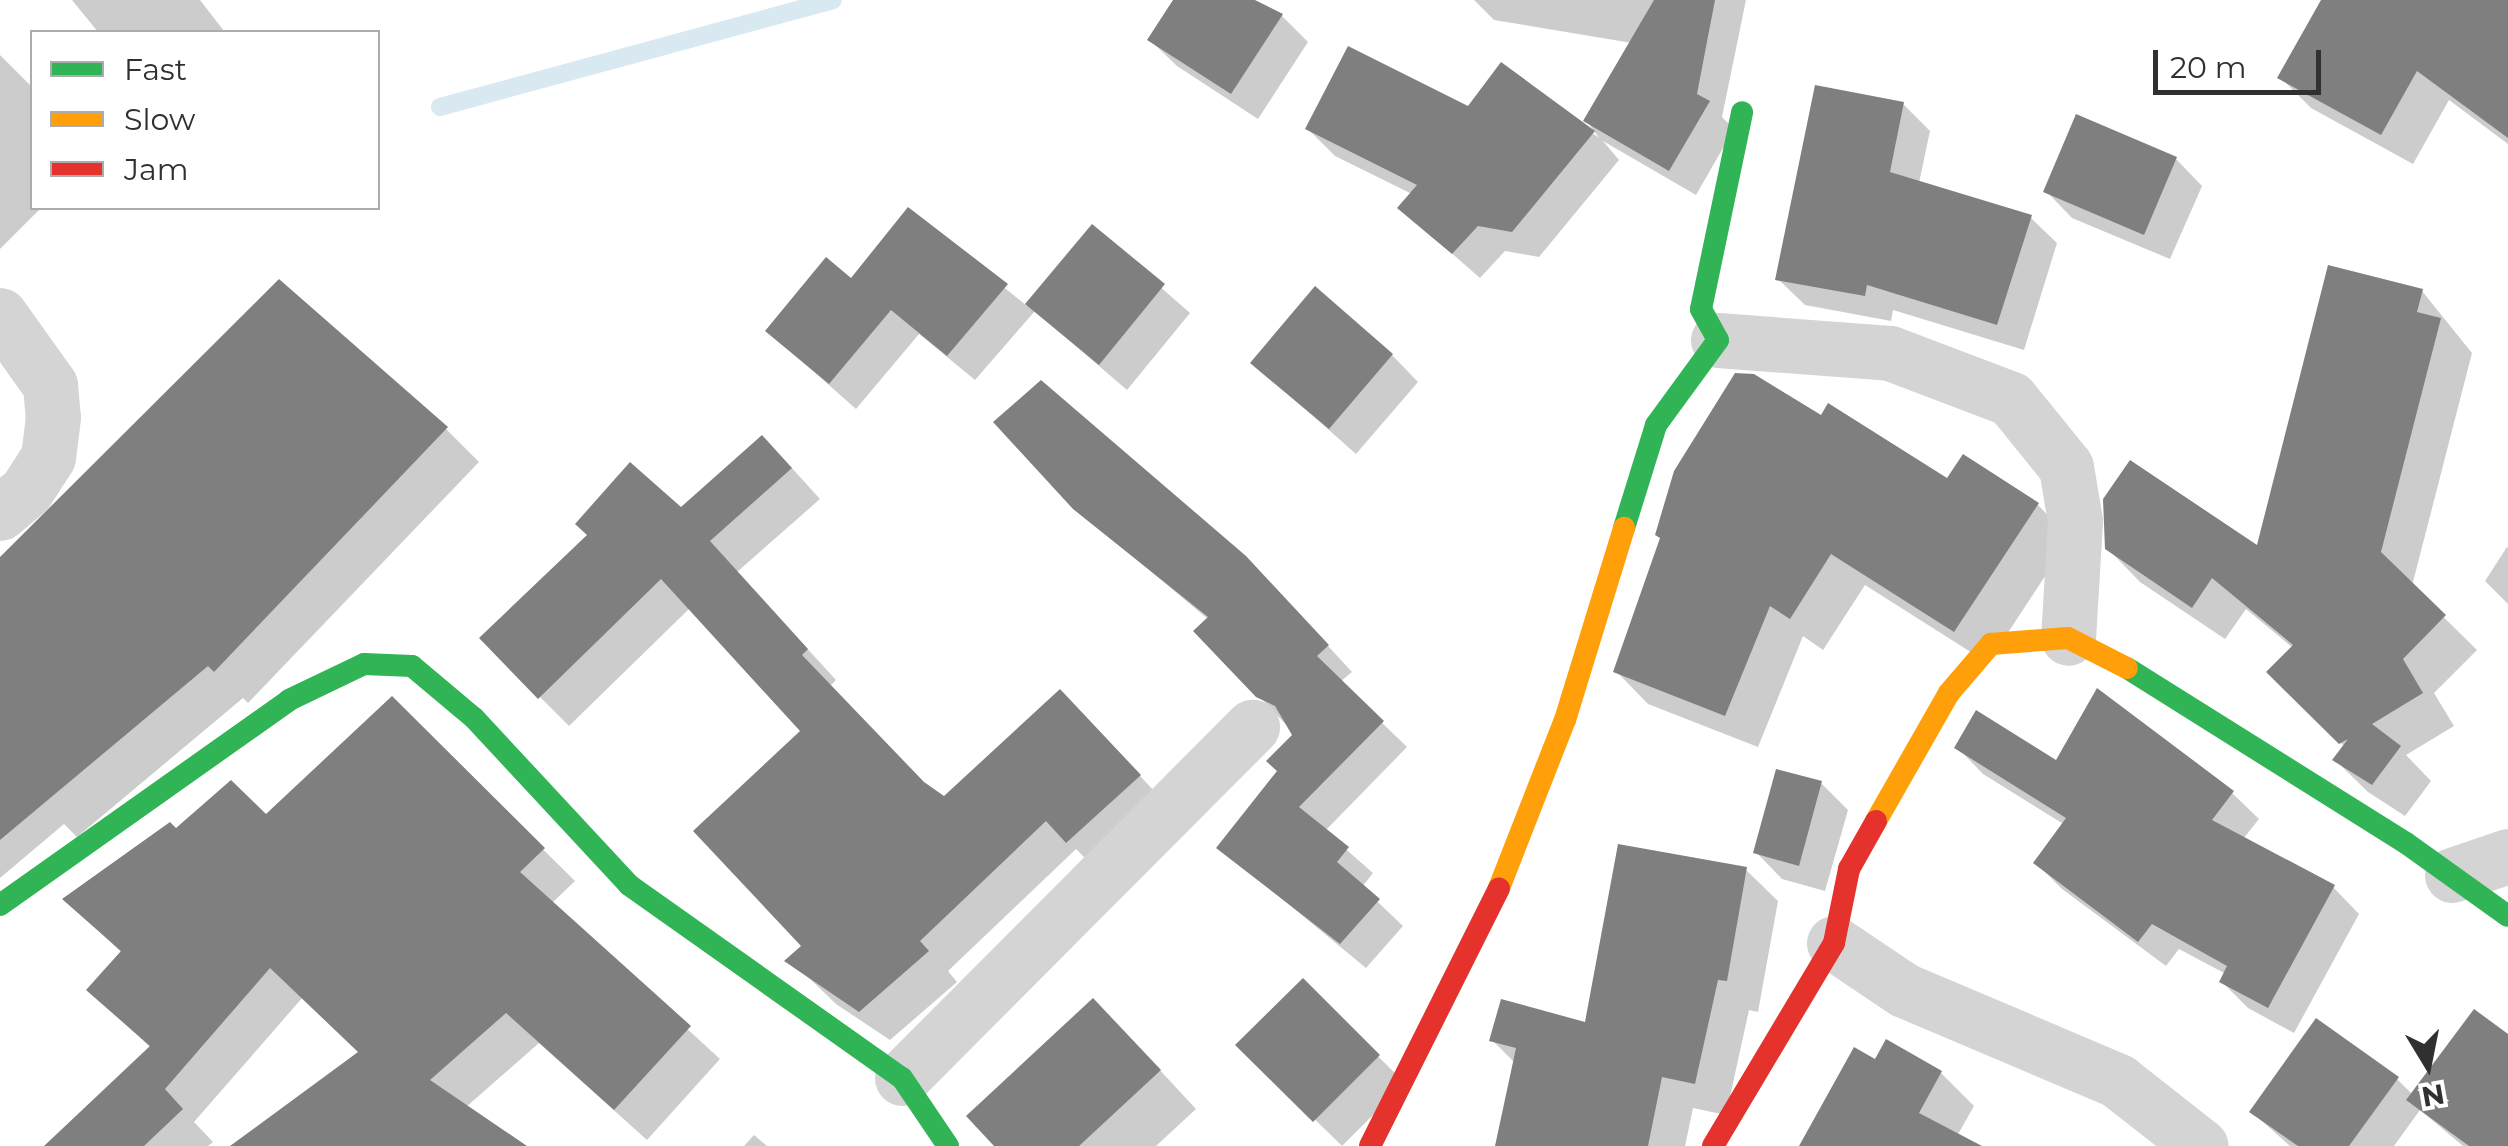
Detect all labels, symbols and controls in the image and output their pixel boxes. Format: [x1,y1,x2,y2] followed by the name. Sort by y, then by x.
[30,30,380,210] legend
[2158,30,2326,92] scale bar
[2170,49,2247,86] text: 20 m
[124,51,187,88] text: Fast
[124,101,195,138] text: Slow
[124,151,189,188] text: Jam
[2378,1016,2478,1116] north arrow
[2419,1077,2447,1114] text: N

